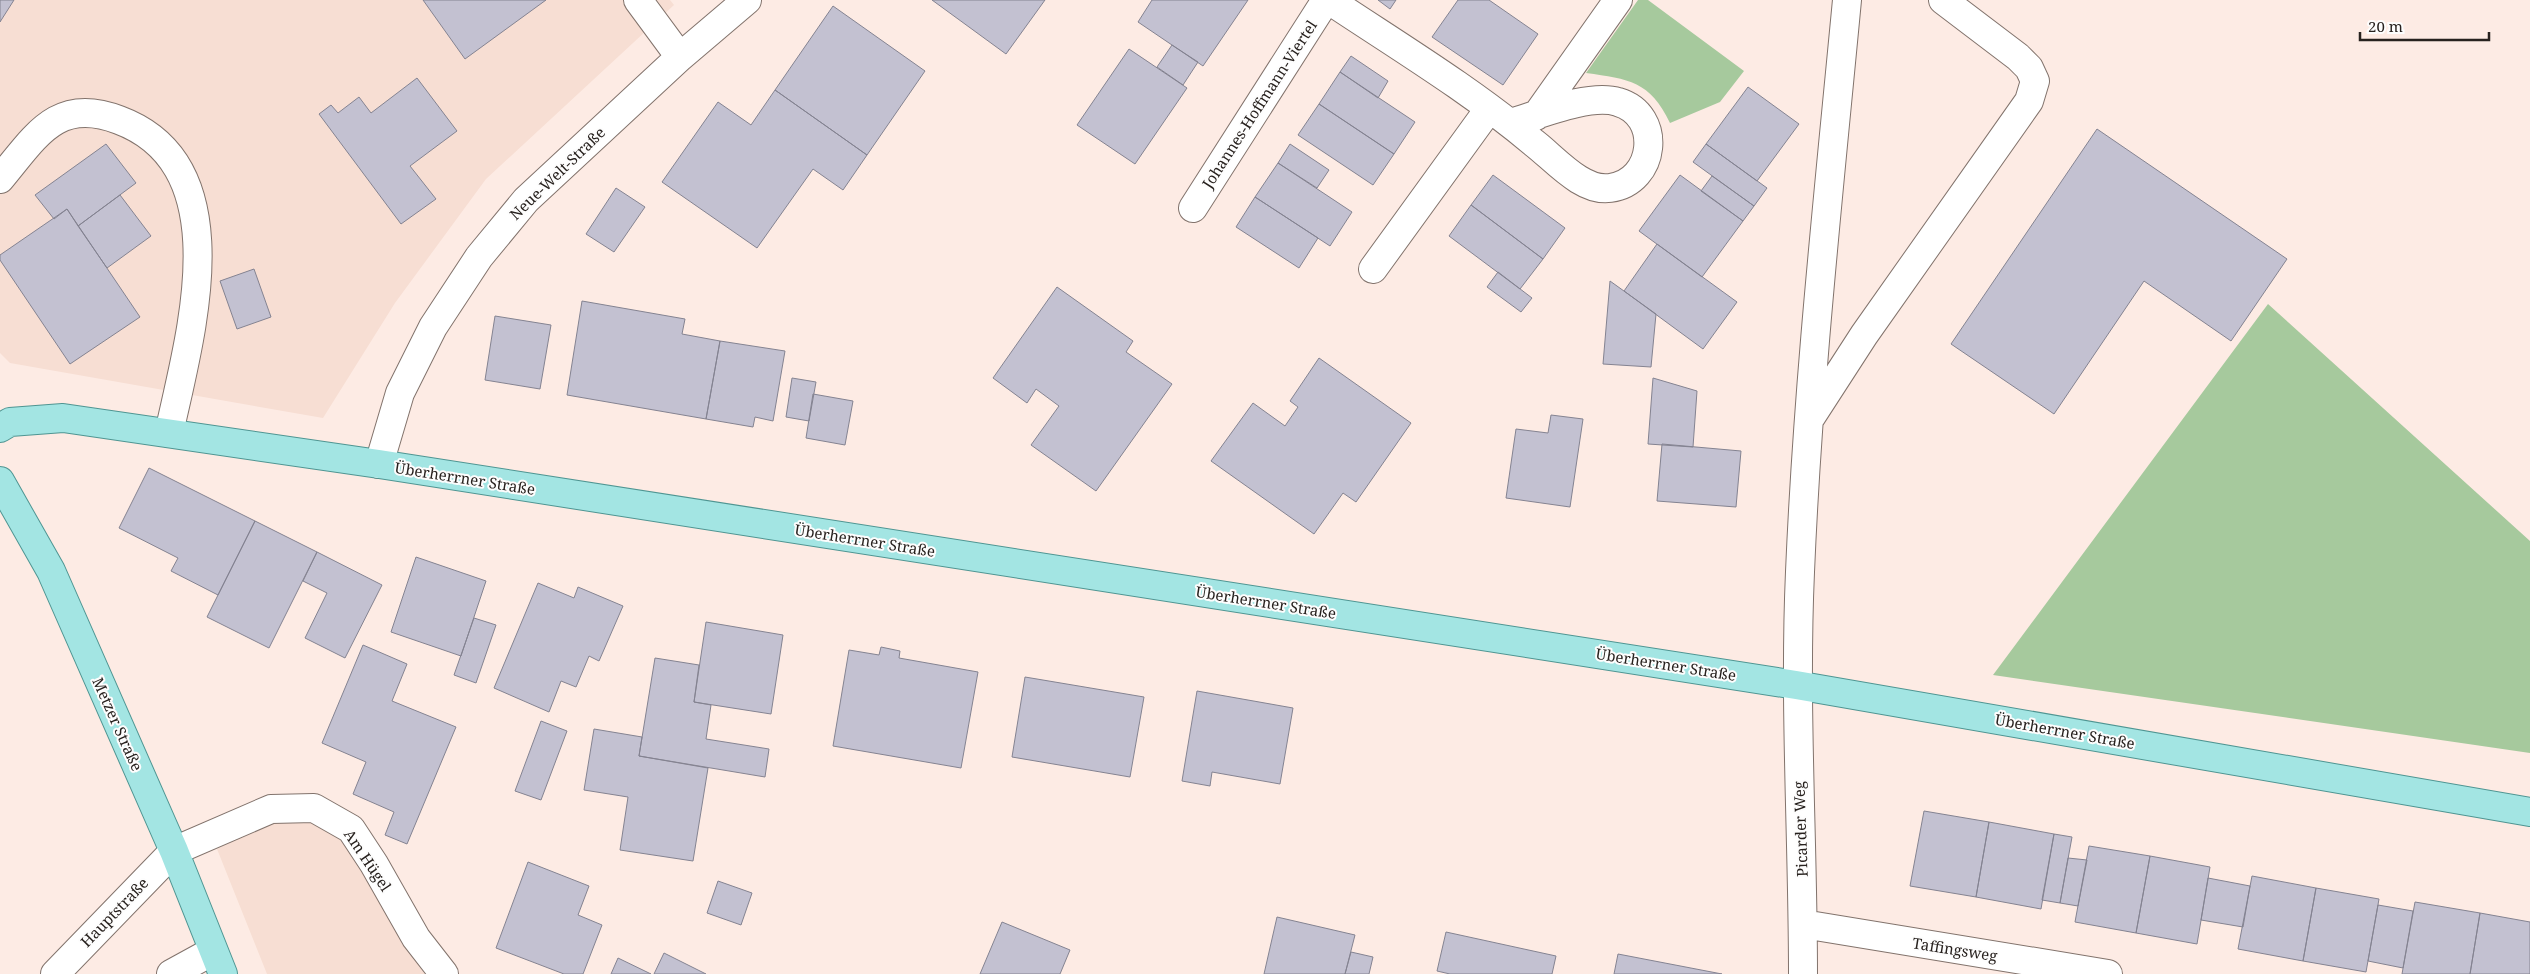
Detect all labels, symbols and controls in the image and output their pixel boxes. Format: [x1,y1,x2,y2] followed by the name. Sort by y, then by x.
[2360,10,2489,42] scale bar
[1197,16,1321,193] street label: Johannes-Hoffmann-Viertel
[2368,16,2403,36] text: 20 m
[505,122,609,224] street label: Neue-Welt-Straße
[393,457,537,499] street label: Überherrner Straße
[793,519,937,561] street label: Überherrner Straße
[1194,581,1338,623] street label: Überherrner Straße
[1594,643,1738,685] street label: Überherrner Straße
[88,674,148,774] street label: Metzer Straße
[1993,709,2137,753] street label: Überherrner Straße
[1788,781,1812,877] street label: Picarder Weg
[340,825,396,895] street label: Am Hügel
[76,873,152,951] street label: Hauptstraße
[1911,932,1999,966] street label: Taffingsweg

